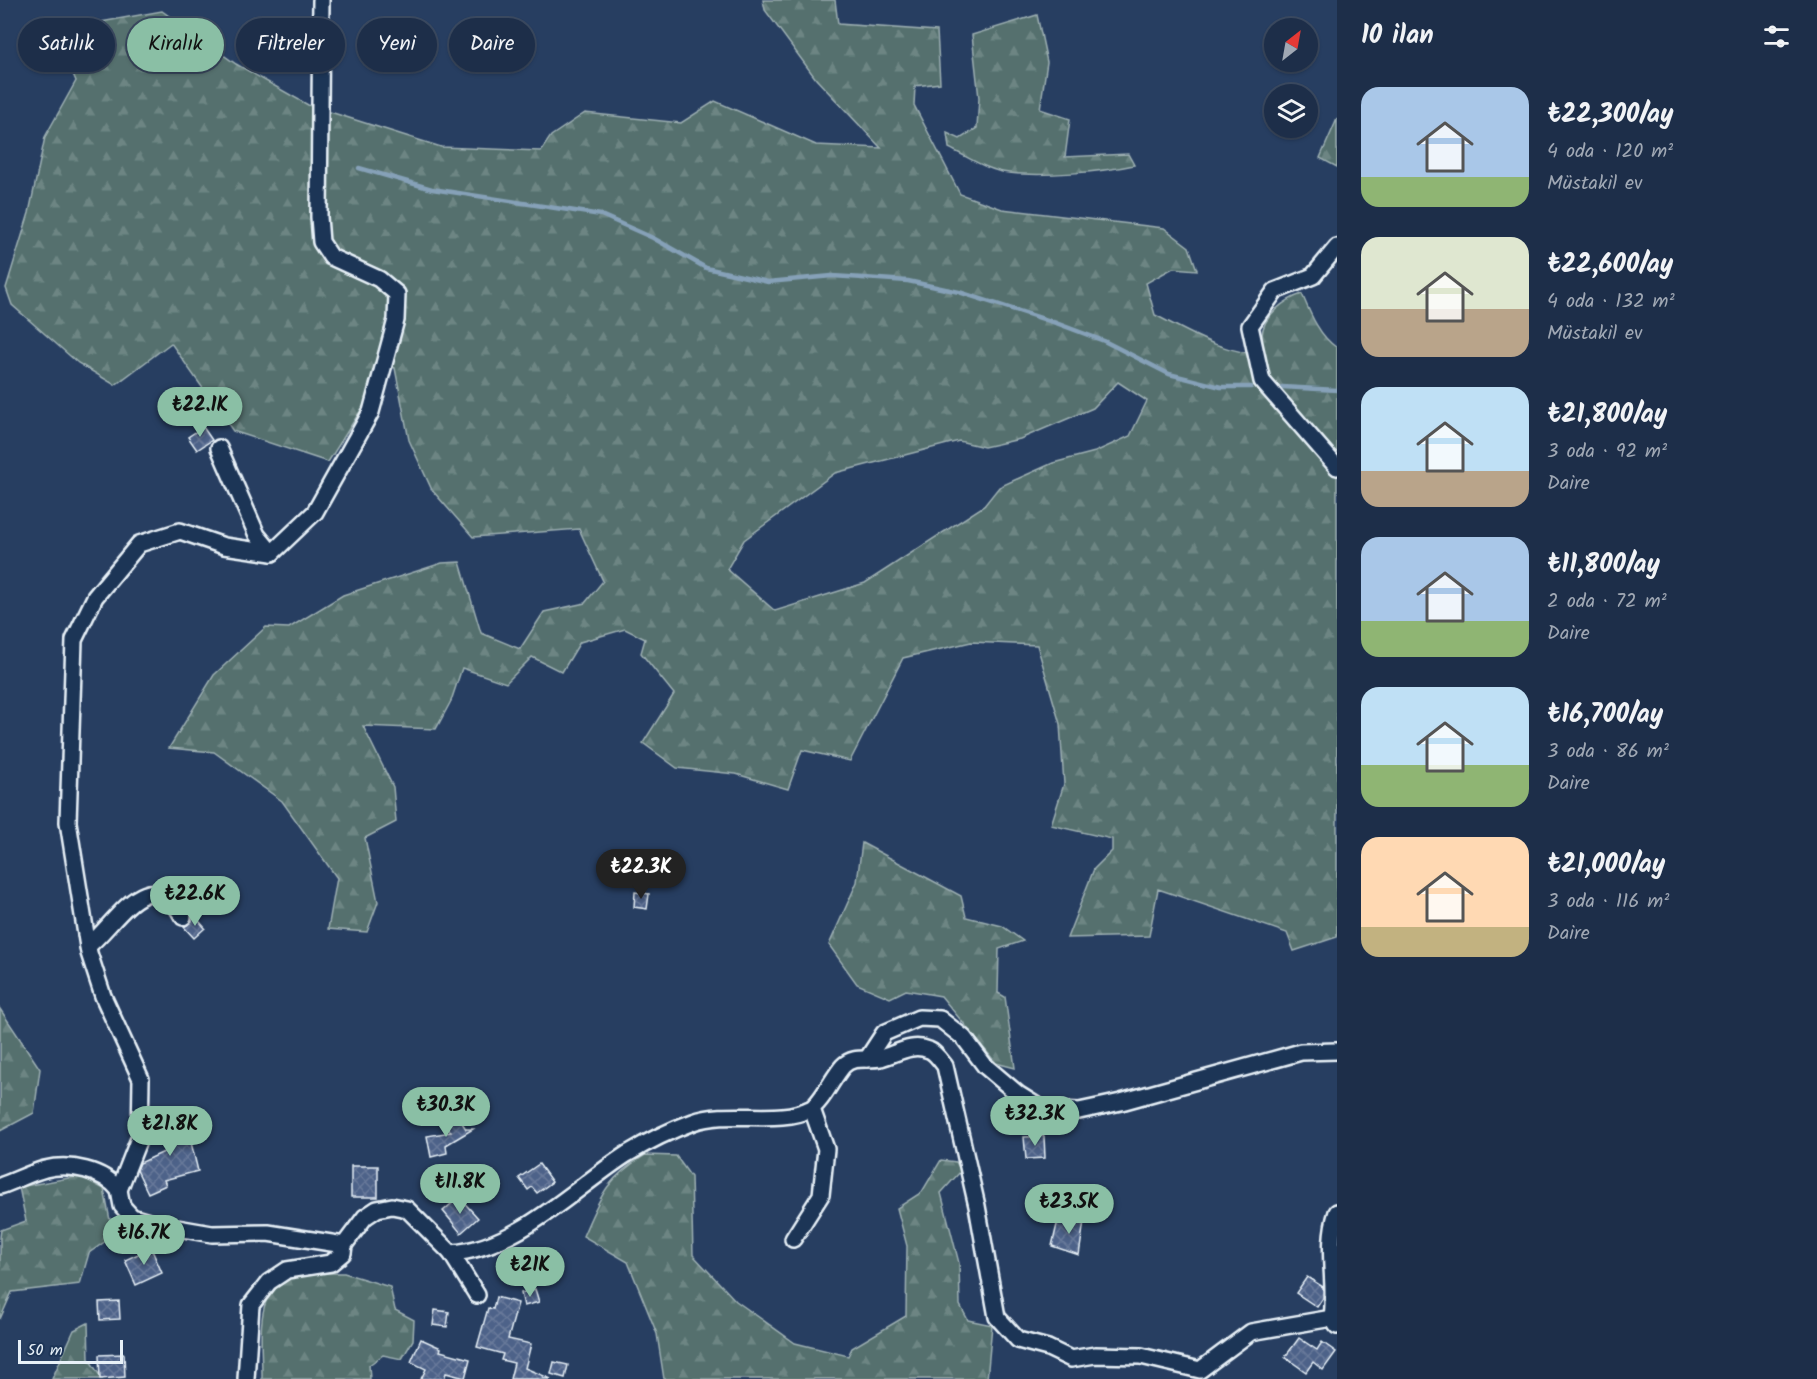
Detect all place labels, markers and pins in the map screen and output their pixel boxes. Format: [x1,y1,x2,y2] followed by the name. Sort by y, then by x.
[151,387,249,438] pin: ₺22.1K
[592,849,690,900] pin: ₺22.3K
[146,876,244,927] pin: ₺22.6K
[397,1087,495,1138] pin: ₺30.3K
[986,1096,1084,1147] pin: ₺32.3K
[121,1106,219,1157] pin: ₺21.8K
[411,1164,509,1215] pin: ₺11.8K
[1020,1184,1118,1235] pin: ₺23.5K
[95,1215,193,1266] pin: ₺16.7K
[494,1247,566,1298] pin: ₺21K

